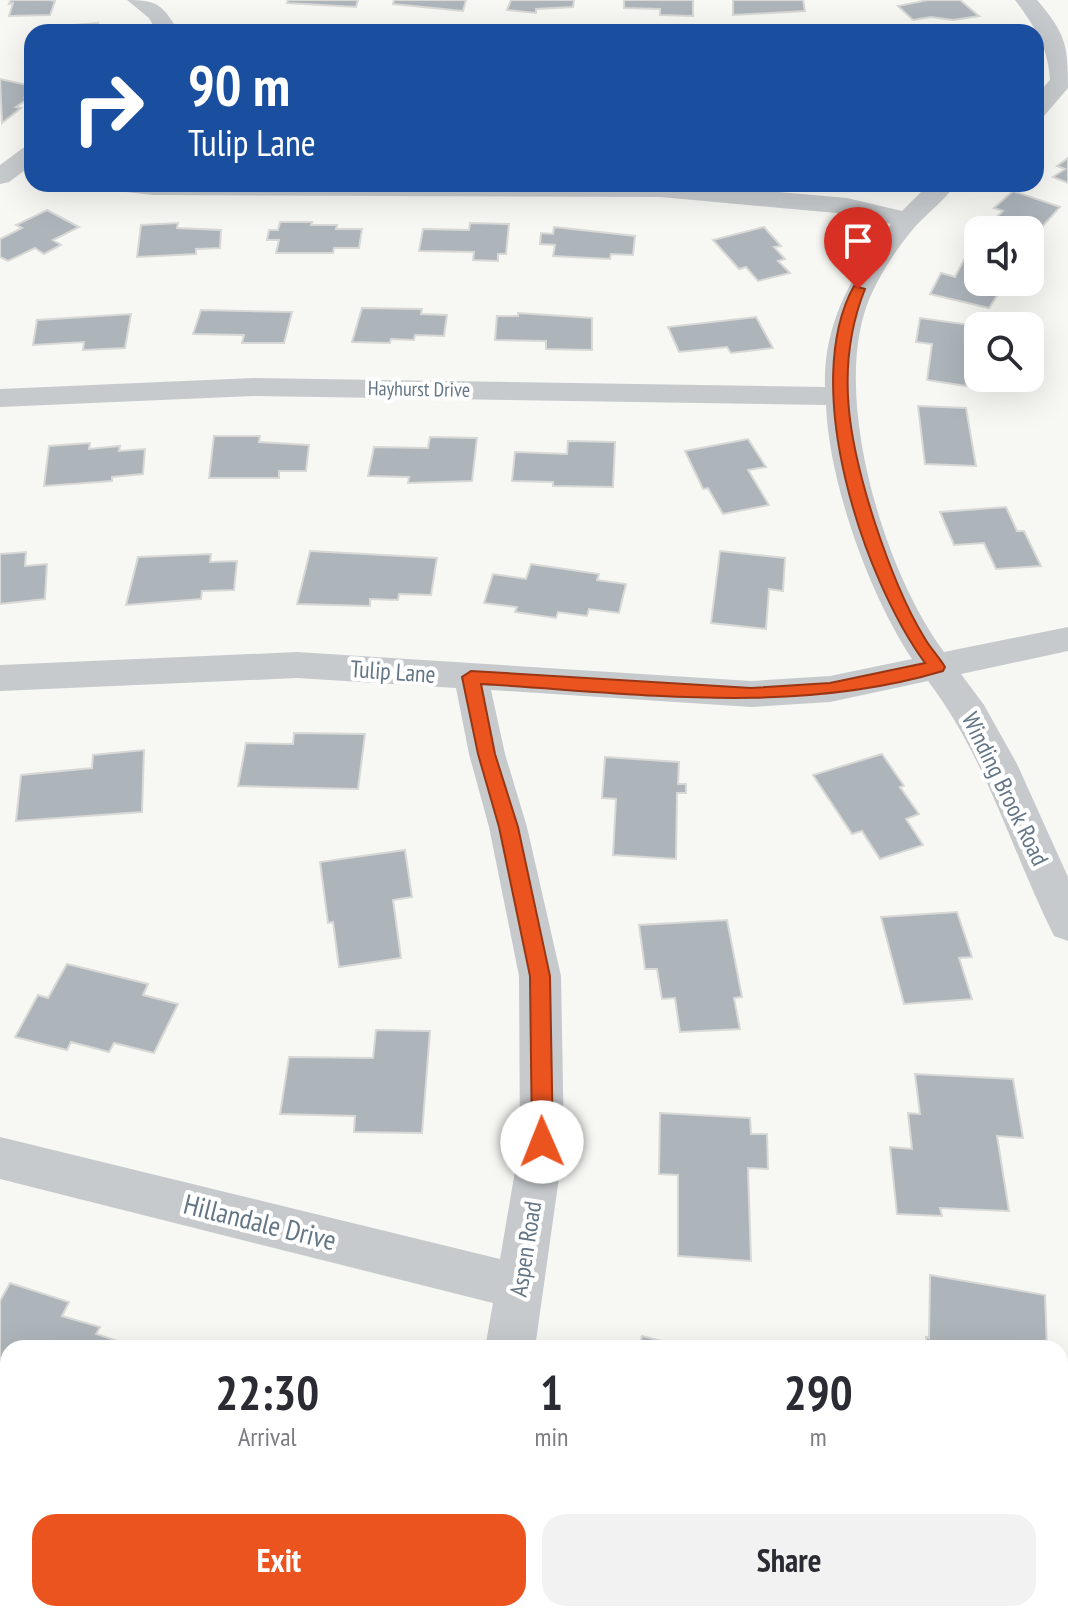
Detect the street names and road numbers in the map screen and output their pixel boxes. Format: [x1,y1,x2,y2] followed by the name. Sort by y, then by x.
[368,375,470,403] street label: Hayhurst Drive
[350,653,437,690] street label: Tulip Lane
[955,707,1056,871] street label: Winding Brook Road
[180,1185,340,1258] street label: Hillandale Drive
[503,1199,548,1299] street label: Aspen Road

